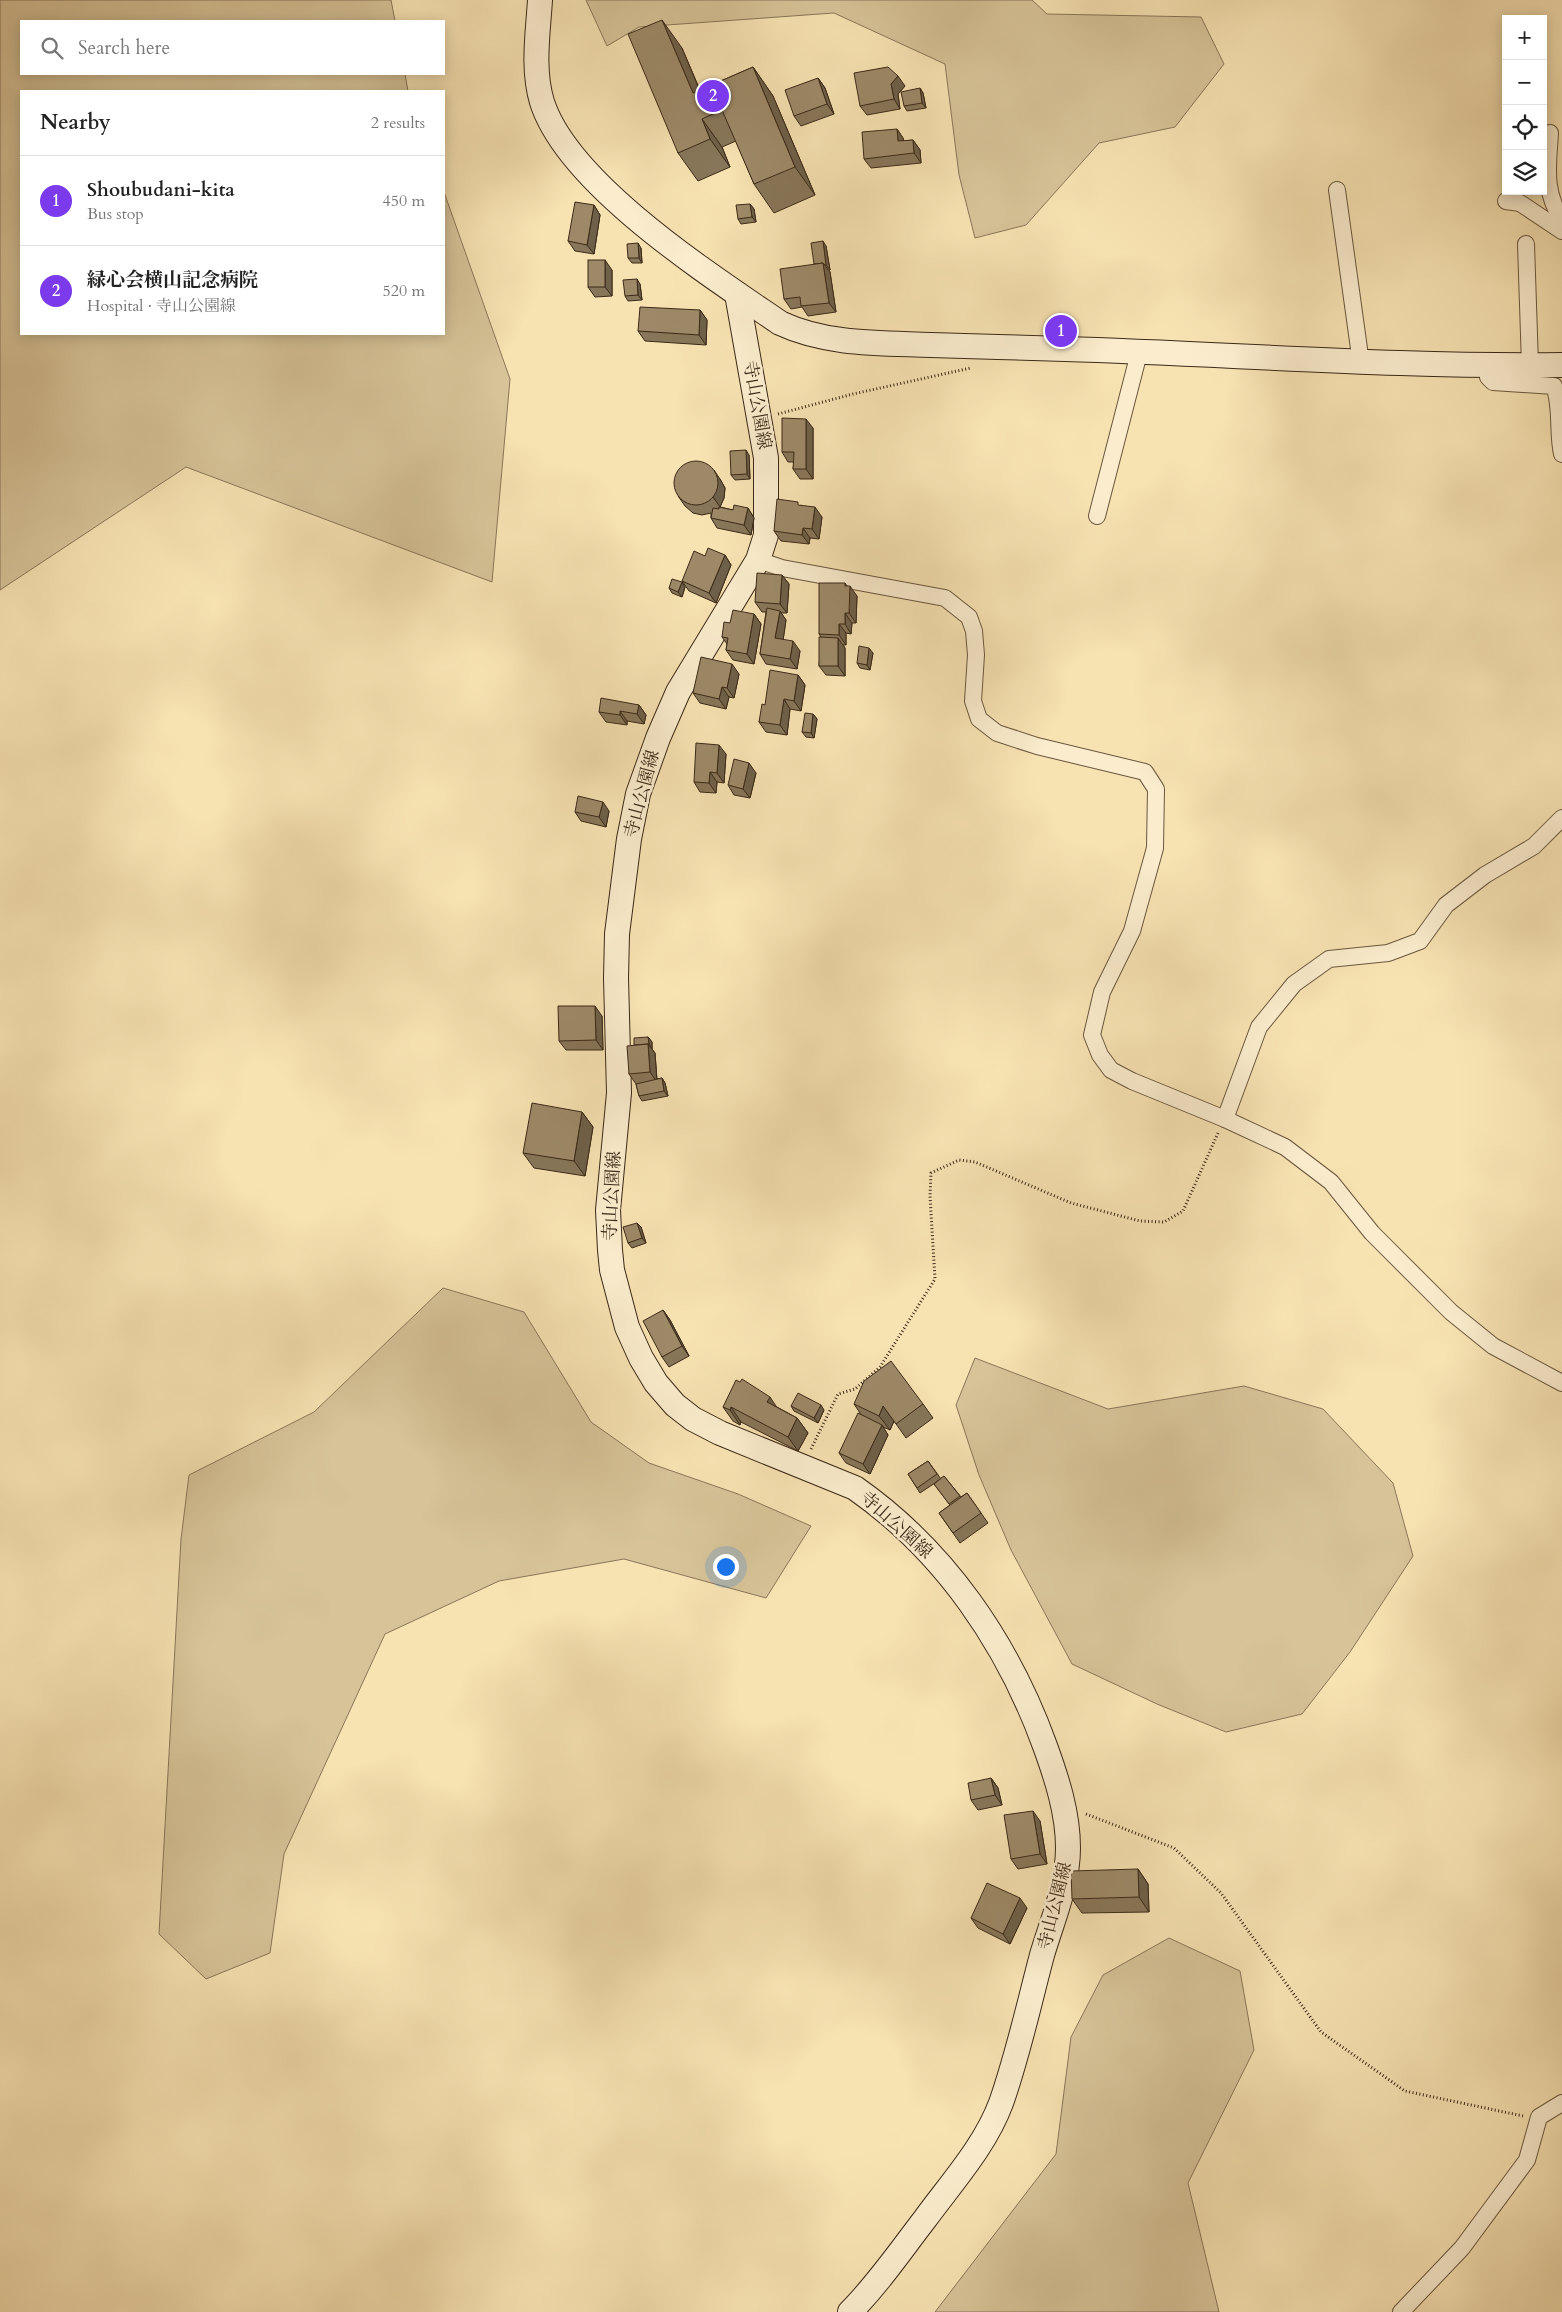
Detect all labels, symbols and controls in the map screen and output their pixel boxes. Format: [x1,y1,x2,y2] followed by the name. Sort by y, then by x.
[1502,15,1547,195] map controls
[1502,15,1547,60] button: +
[20,20,445,75] search box
[38,34,66,62] icon: search
[78,35,170,61] text: Search here
[1502,60,1547,105] button: −
[697,77,729,115] pin: 2
[1502,105,1547,150] button: locate
[40,108,111,137] text: Nearby
[371,112,425,134] text: 2 results
[1502,150,1547,195] button: layers
[87,177,235,203] text: Shoubudani-kita
[52,190,60,212] text: 1
[383,190,425,212] text: 450 m
[87,203,144,225] text: Bus stop
[87,267,258,293] text: 緑心会横山記念病院
[52,280,60,302] text: 2
[383,280,425,302] text: 520 m
[87,295,236,317] text: Hospital · 寺山公園線
[1045,312,1077,350] pin: 1
[737,359,777,451] street label: 寺山公園線
[618,747,666,841] street label: 寺山公園線
[597,1150,627,1242] street label: 寺山公園線
[854,1486,938,1564] street label: 寺山公園線
[713,1554,739,1580] your location
[1032,1859,1078,1953] street label: 寺山公園線

